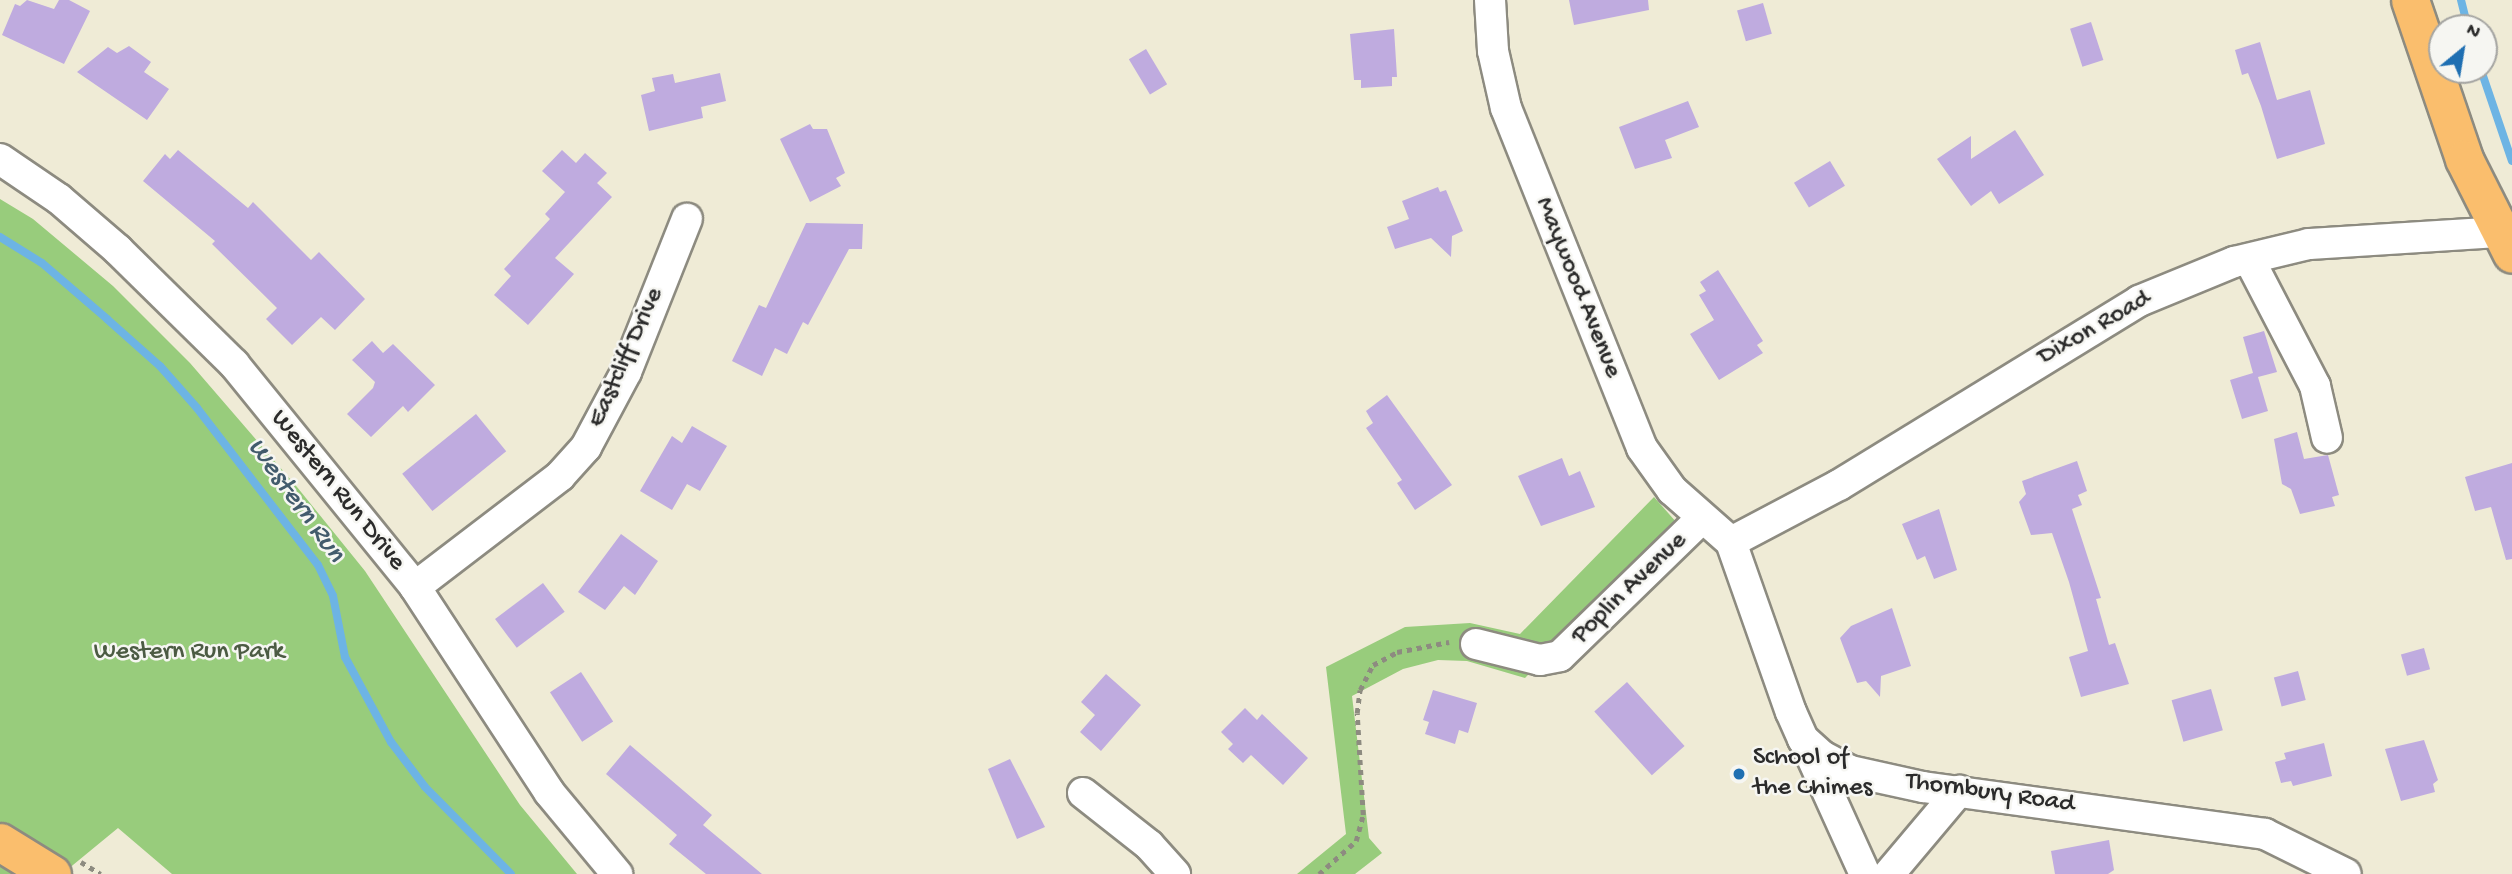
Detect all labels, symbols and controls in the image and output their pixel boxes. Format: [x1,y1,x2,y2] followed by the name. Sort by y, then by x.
[2428,14,2498,84] north arrow
[2462,19,2484,45] text: N
[1527,193,1627,383] street label: Maywood Avenue
[582,283,672,433] street label: Eastcliff Drive
[2033,284,2157,374] street label: Dixon Road
[263,404,411,578] street label: Western Run Drive
[239,432,351,570] water label: Western Run
[1566,526,1694,652] street label: Poplin Avenue
[94,637,284,669] park label: Western Run Park
[1753,743,1872,804] place label: School of the Chimes
[1731,766,1747,782] marker: School of the Chimes
[1904,767,2076,821] street label: Thornbury Road

